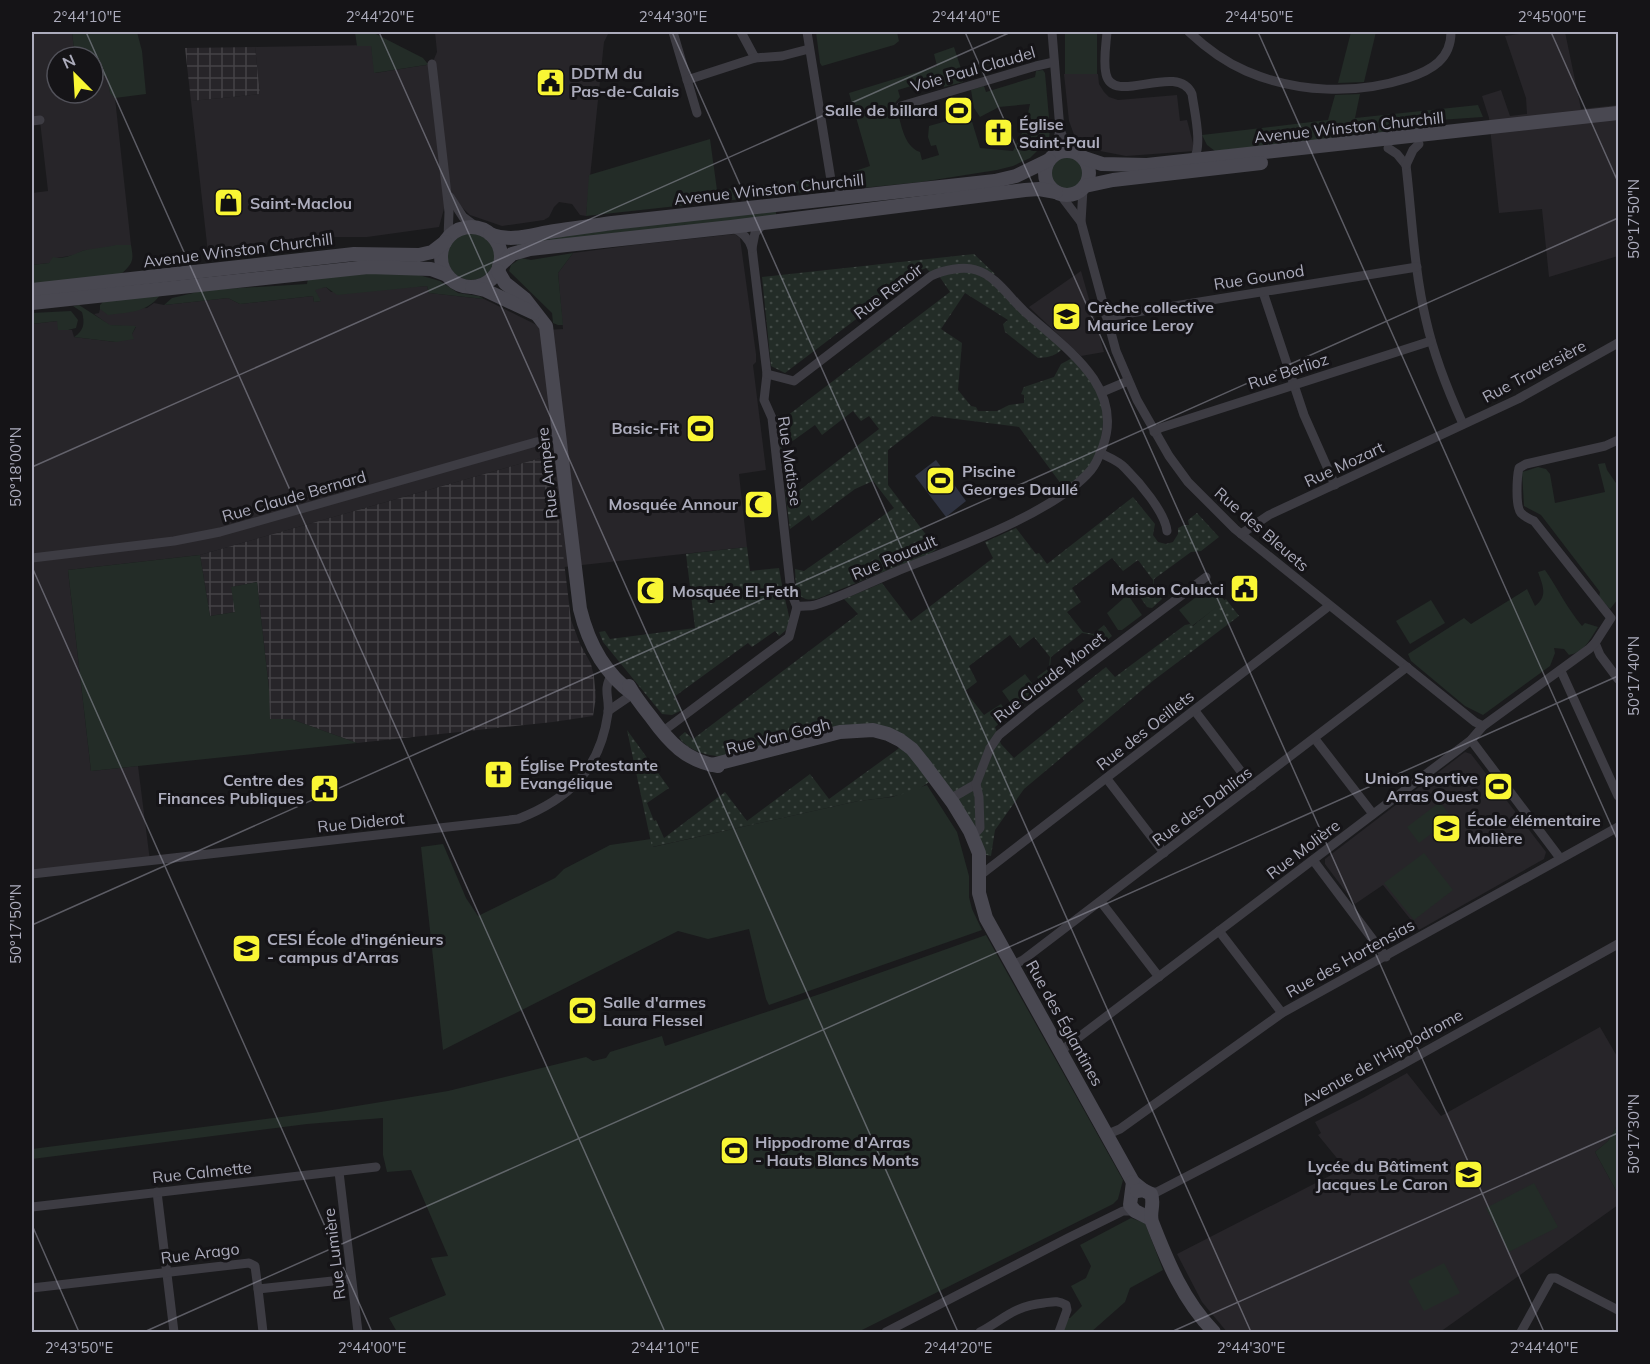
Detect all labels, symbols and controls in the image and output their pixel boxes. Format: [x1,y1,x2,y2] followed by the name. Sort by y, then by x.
[53,7,121,26] text: 2°44'10"E
[346,7,414,26] text: 2°44'20"E
[639,7,707,26] text: 2°44'30"E
[932,7,1000,26] text: 2°44'40"E
[1225,7,1293,26] text: 2°44'50"E
[1518,7,1586,26] text: 2°45'00"E
[908,42,1038,96] street label: Voie Paul Claudel
[45,45,105,105] north arrow
[59,50,78,73] text: N
[571,63,679,101] place label: DDTM du Pas-de-Calais
[534,66,566,98] public building icon: DDTM du Pas-de-Calais
[943,94,975,126] sports icon: Salle de billard
[825,100,938,120] place label: Salle de billard
[1253,107,1445,147] street label: Avenue Winston Churchill
[1019,114,1100,152] place label: Église Saint-Paul
[982,117,1014,149] church icon: Église Saint-Paul
[673,169,865,209] street label: Avenue Winston Churchill
[1624,179,1643,259] text: 50°17'50"N
[213,187,245,219] shop icon: Saint-Maclou
[250,193,352,213] place label: Saint-Maclou
[142,228,334,272] street label: Avenue Winston Churchill
[850,259,926,323] street label: Rue Renoir
[1212,260,1306,294] street label: Rue Gounod
[1087,297,1214,335] place label: Crèche collective Maurice Leroy
[1050,300,1082,332] school or university icon: Crèche collective Maurice Leroy
[1479,335,1589,407] street label: Rue Traversière
[1245,349,1331,393] street label: Rue Berlioz
[684,412,716,444] sports icon: Basic-Fit
[774,415,806,507] street label: Rue Matisse
[612,418,679,438] place label: Basic-Fit
[532,426,562,520] street label: Rue Ampère
[6,427,25,507] text: 50°18'00"N
[1301,437,1387,491] street label: Rue Mozart
[962,461,1078,499] place label: Piscine Georges Daullé
[925,464,957,496] sports icon: Piscine Georges Daullé
[220,466,368,526] street label: Rue Claude Bernard
[1211,483,1313,575] street label: Rue des Bleuets
[743,488,775,520] mosque icon: Mosquée Annour
[609,494,739,514] place label: Mosquée Annour
[848,530,940,584] street label: Rue Rouault
[1229,573,1261,605] public building icon: Maison Colucci
[635,575,667,607] mosque icon: Mosquée El-Feth
[1111,579,1224,599] place label: Maison Colucci
[672,581,799,601] place label: Mosquée El-Feth
[989,627,1109,727] street label: Rue Claude Monet
[1624,636,1643,716] text: 50°17'40"N
[1092,686,1198,774] street label: Rue des Oeillets
[724,713,832,759] street label: Rue Van Gogh
[520,755,658,793] place label: Église Protestante Evangélique
[483,758,515,790] church icon: Église Protestante Evangélique
[1148,762,1256,850] street label: Rue des Dahlias
[1365,768,1478,806] place label: Union Sportive Arras Ouest
[158,770,304,808] place label: Centre des Finances Publiques
[1483,771,1515,803] sports icon: Union Sportive Arras Ouest
[309,773,341,805] public building icon: Centre des Finances Publiques
[316,807,406,837] street label: Rue Diderot
[1467,810,1601,848] place label: École élémentaire Molière
[1430,813,1462,845] school or university icon: École élémentaire Molière
[1262,815,1344,883] street label: Rue Molière
[6,884,25,964] text: 50°17'50"N
[1282,914,1418,1002] street label: Rue des Hortensias
[267,929,443,967] place label: CESI École d'ingénieurs - campus d'Arras
[230,932,262,964] school or university icon: CESI École d'ingénieurs - campus d'Arras
[1022,957,1108,1089] street label: Rue des Églantines
[603,992,706,1030] place label: Salle d'armes Laura Flessel
[566,995,598,1027] sports icon: Salle d'armes Laura Flessel
[1298,1004,1466,1110] street label: Avenue de l'Hippodrome
[1624,1094,1643,1174] text: 50°17'30"N
[755,1132,919,1170] place label: Hippodrome d'Arras - Hauts Blancs Monts
[718,1135,750,1167] sports icon: Hippodrome d'Arras - Hauts Blancs Monts
[1308,1156,1448,1194] place label: Lycée du Bâtiment Jacques Le Caron
[151,1157,253,1187] street label: Rue Calmette
[1453,1159,1485,1191] school or university icon: Lycée du Bâtiment Jacques Le Caron
[318,1207,350,1301] street label: Rue Lumière
[160,1238,240,1268] street label: Rue Arago
[45,1338,113,1357] text: 2°43'50"E
[338,1338,406,1357] text: 2°44'00"E
[631,1338,699,1357] text: 2°44'10"E
[924,1338,992,1357] text: 2°44'20"E
[1217,1338,1285,1357] text: 2°44'30"E
[1510,1338,1578,1357] text: 2°44'40"E

